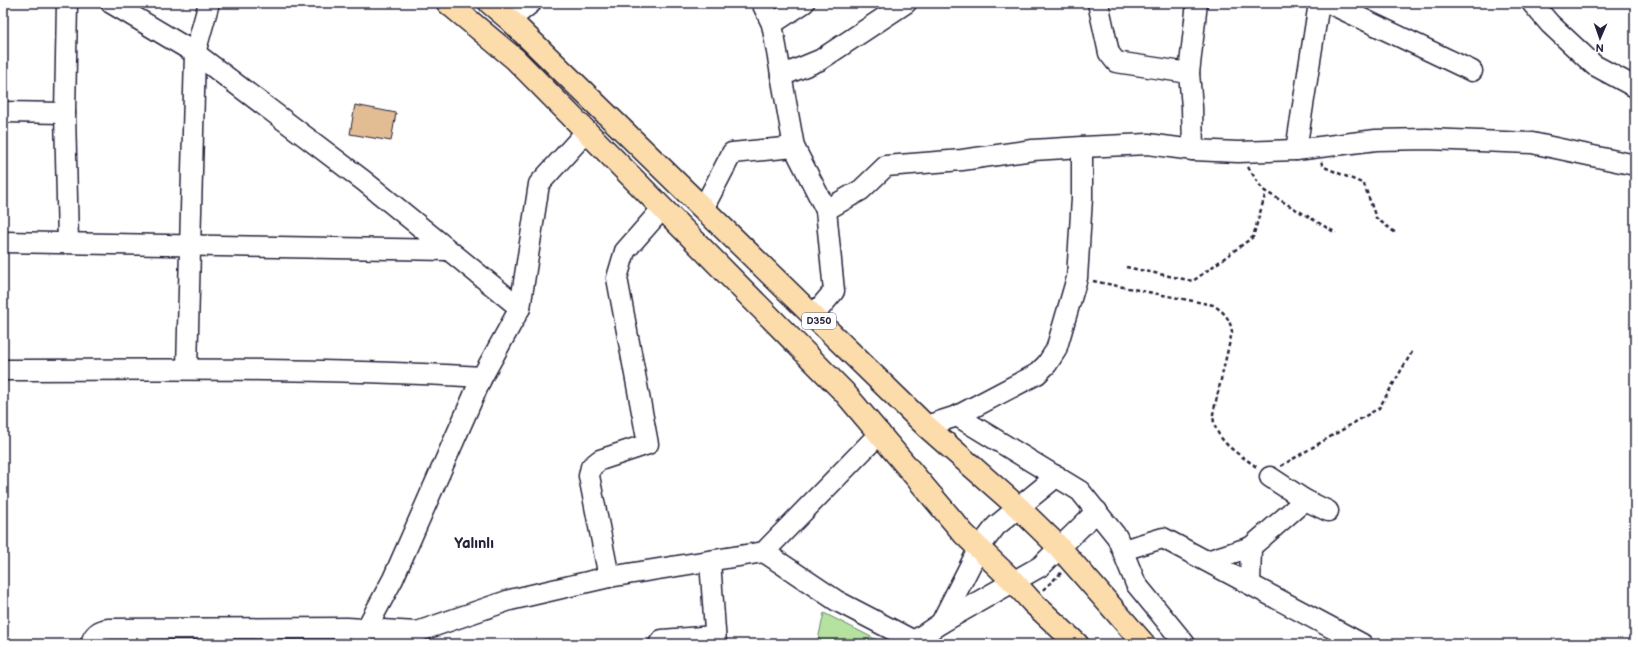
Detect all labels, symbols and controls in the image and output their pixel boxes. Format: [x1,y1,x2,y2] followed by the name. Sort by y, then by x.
[1580,18,1620,58] north arrow
[1595,41,1604,54] text: N
[802,313,836,329] road number: D350
[454,534,494,553] district label: Yalınlı

